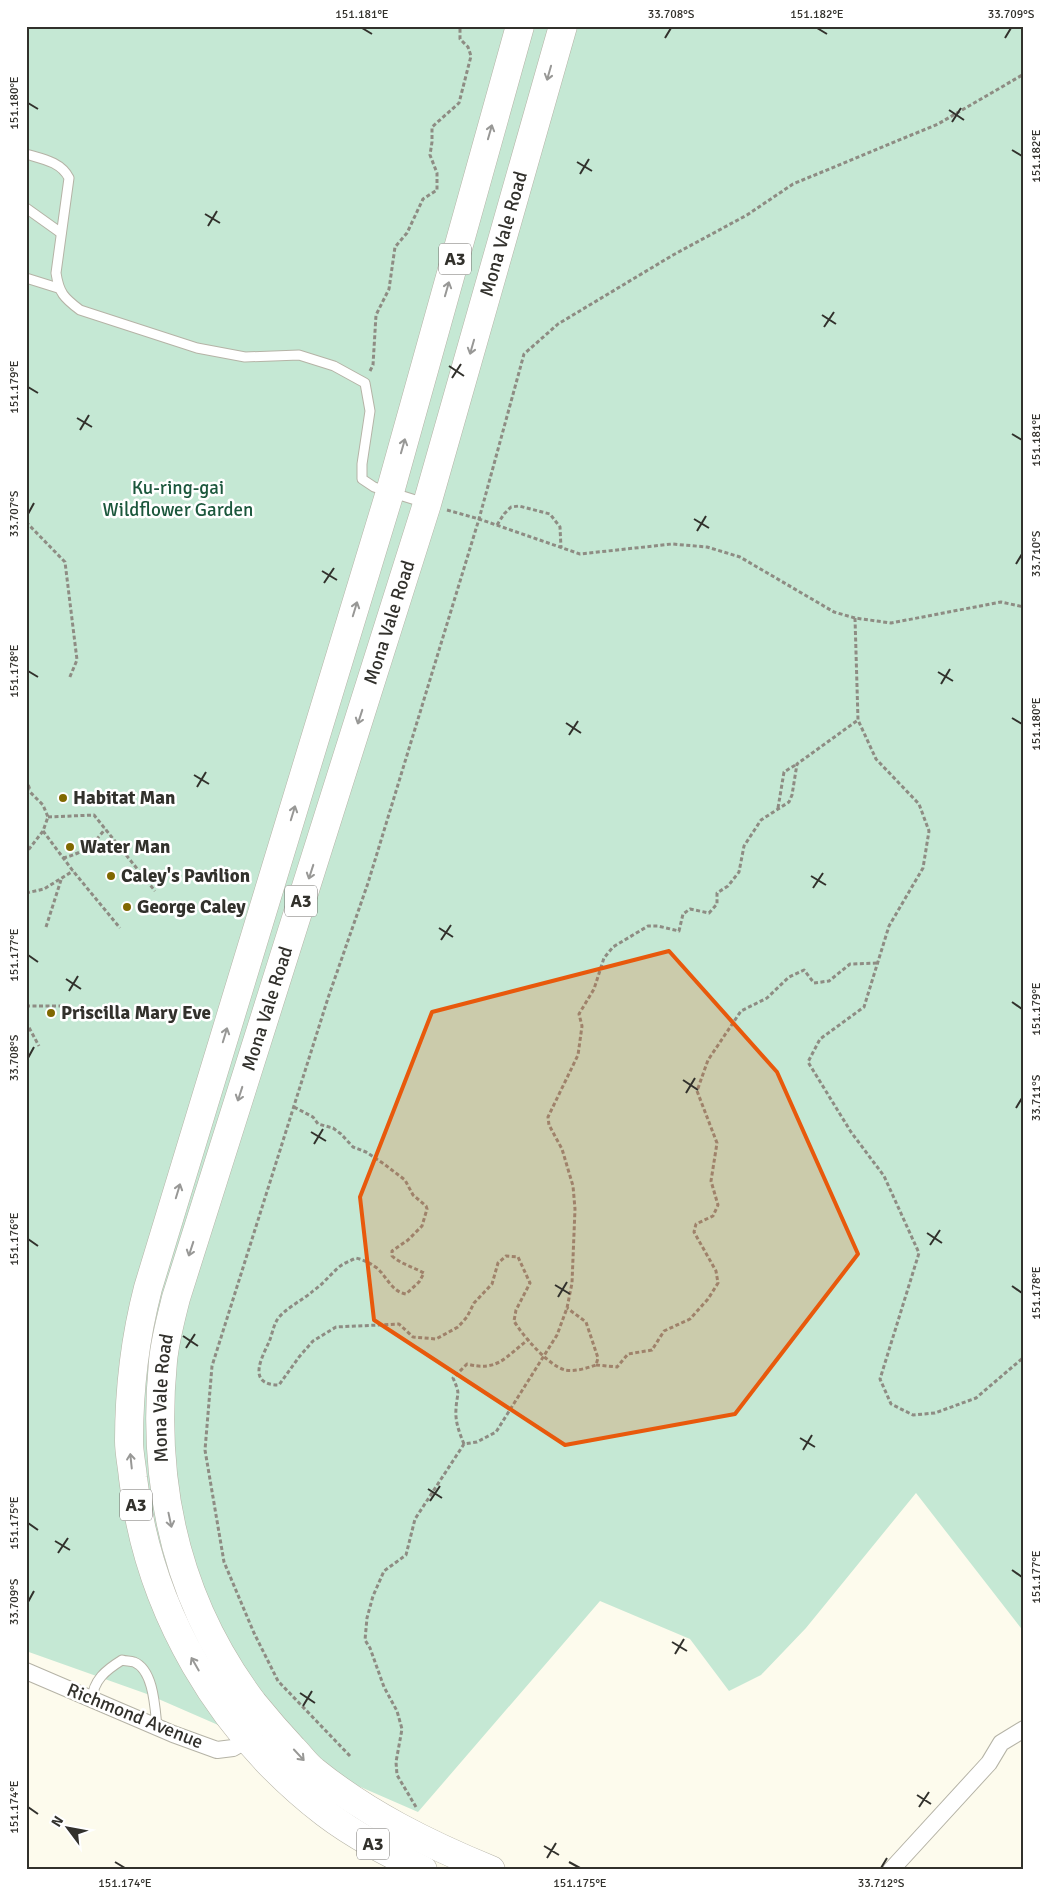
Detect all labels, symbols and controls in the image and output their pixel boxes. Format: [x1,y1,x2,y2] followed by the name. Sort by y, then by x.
[335,7,389,22] text: 151.181°E
[648,7,695,22] text: 33.708°S
[790,7,844,22] text: 151.182°E
[988,7,1035,22] text: 33.709°S
[544,65,554,81] one-way arrow
[7,76,22,130] text: 151.180°E
[486,125,496,141] one-way arrow
[1029,129,1044,183] text: 151.182°E
[475,169,533,299] street label: Mona Vale Road
[439,243,471,274] road number: A3
[443,281,452,297] one-way arrow
[466,339,476,355] one-way arrow
[7,360,22,414] text: 151.179°E
[1029,413,1044,467] text: 151.181°E
[399,438,409,454] one-way arrow
[103,476,253,522] park label: Ku-ring-gai Wildflower Garden
[7,490,22,537] text: 33.707°S
[1029,530,1044,577] text: 33.710°S
[359,557,420,688] street label: Mona Vale Road
[350,602,360,618] one-way arrow
[7,644,22,698] text: 151.178°E
[1029,697,1044,751] text: 151.180°E
[354,709,364,725] one-way arrow
[73,786,176,810] place label: Habitat Man
[57,792,69,804] marker: Habitat Man
[288,805,298,821] one-way arrow
[80,835,170,859] place label: Water Man
[64,841,76,853] marker: Water Man
[121,864,250,888] place label: Caley's Pavilion
[305,864,315,880] one-way arrow
[105,870,117,882] marker: Caley's Pavilion
[285,886,317,916] road number: A3
[137,895,246,919] place label: George Caley
[121,901,133,913] marker: George Caley
[7,928,22,982] text: 151.177°E
[237,944,298,1074] street label: Mona Vale Road
[1029,982,1044,1036] text: 151.179°E
[61,1001,211,1025] place label: Priscilla Mary Eve
[45,1007,57,1019] marker: Priscilla Mary Eve
[220,1028,230,1044] one-way arrow
[7,1034,22,1081] text: 33.708°S
[1029,1074,1044,1121] text: 33.711°S
[235,1086,245,1102] one-way arrow
[173,1183,183,1199] one-way arrow
[7,1212,22,1266] text: 151.176°E
[186,1241,196,1257] one-way arrow
[1029,1266,1044,1320] text: 151.178°E
[148,1332,179,1463] street label: Mona Vale Road
[126,1453,136,1469] one-way arrow
[120,1490,152,1520] road number: A3
[7,1496,22,1550] text: 151.175°E
[165,1511,175,1527] one-way arrow
[1029,1550,1044,1604] text: 151.177°E
[7,1578,22,1625] text: 33.709°S
[190,1657,200,1672] one-way arrow
[63,1678,207,1754] street label: Richmond Avenue
[293,1749,305,1762] one-way arrow
[7,1780,22,1834] text: 151.174°E
[42,1804,92,1854] north arrow
[48,1813,67,1830] text: N
[357,1828,389,1860] road number: A3
[98,1876,152,1891] text: 151.174°E
[553,1876,607,1891] text: 151.175°E
[858,1876,905,1891] text: 33.712°S

